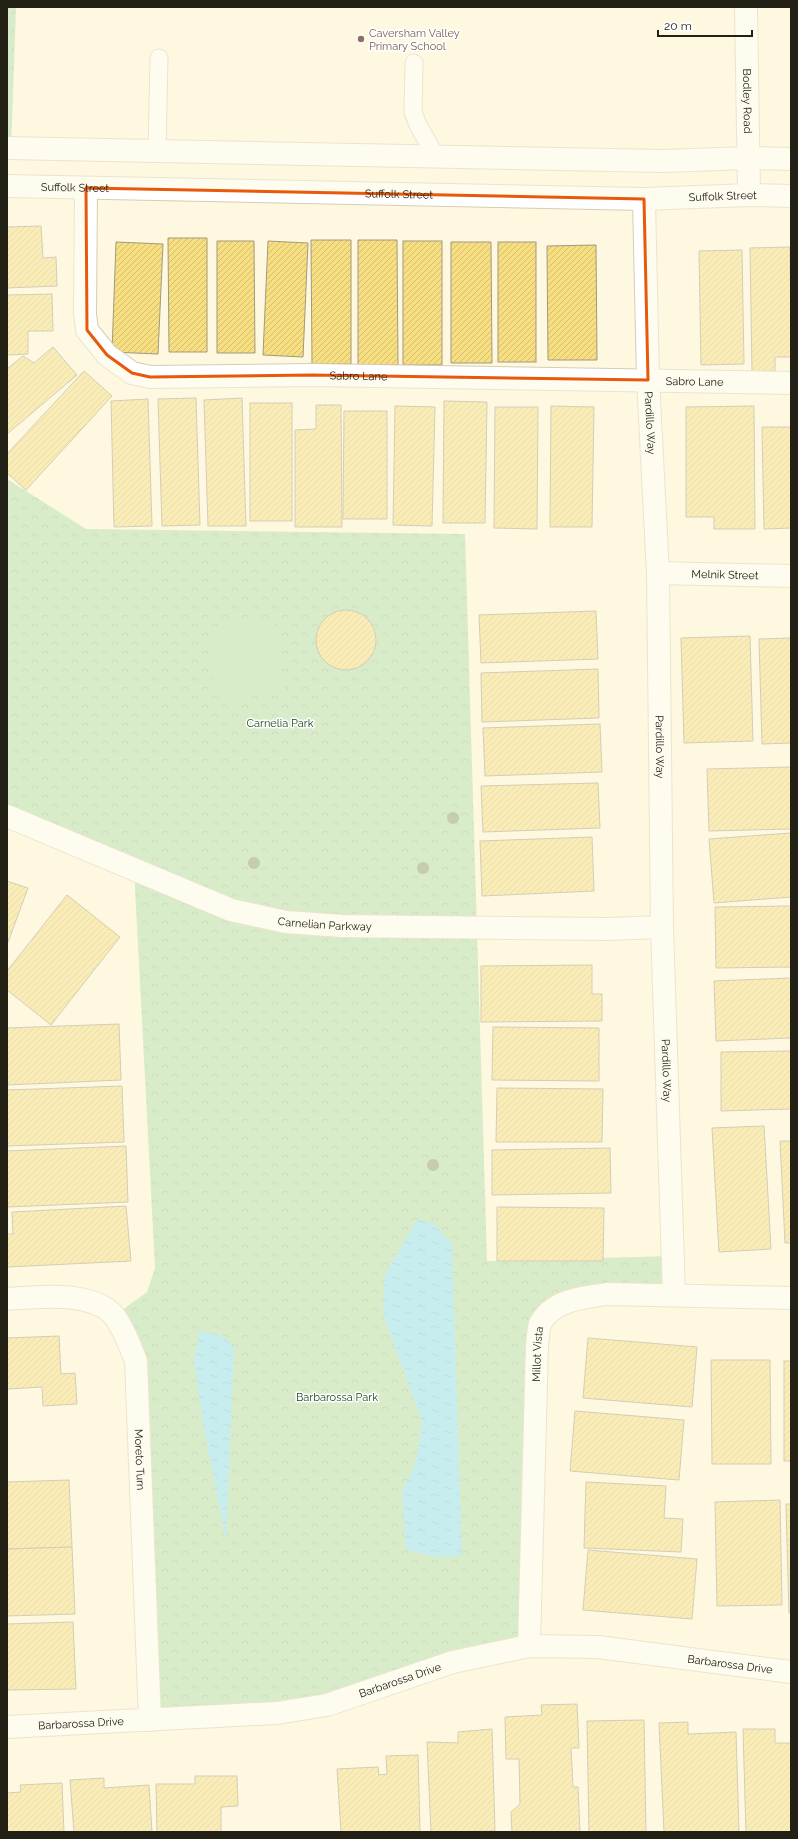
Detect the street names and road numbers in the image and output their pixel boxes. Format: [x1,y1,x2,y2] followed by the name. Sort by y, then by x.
[740,68,755,134] street label: Bodley Road
[41,180,110,195] street label: Suffolk Street
[365,187,433,201] street label: Suffolk Street
[688,188,757,204] street label: Suffolk Street
[330,369,388,383] street label: Sabro Lane
[666,374,724,388] street label: Sabro Lane
[642,391,658,455] street label: Pardillo Way
[691,567,759,582] street label: Melnik Street
[653,715,667,779] street label: Pardillo Way
[277,914,372,933] street label: Carnelian Parkway
[659,1039,674,1103] street label: Pardillo Way
[530,1325,546,1382] street label: Millot Vista
[132,1429,148,1491] street label: Moreto Turn
[687,1652,774,1676] street label: Barbarossa Drive
[357,1660,443,1700] street label: Barbarossa Drive
[38,1714,125,1732] street label: Barbarossa Drive

